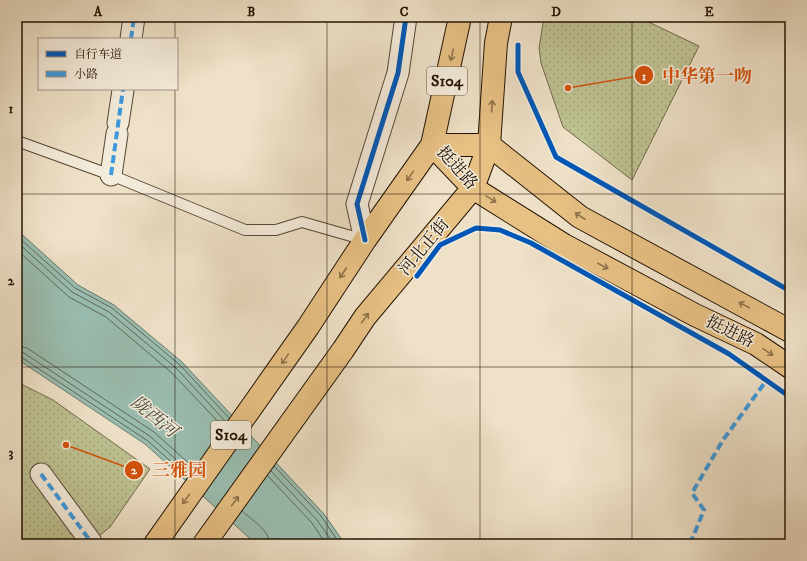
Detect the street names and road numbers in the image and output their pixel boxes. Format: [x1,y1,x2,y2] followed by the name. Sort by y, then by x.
[427,67,467,95] road number: S104
[432,142,482,194] street label: 挺进路
[394,214,454,280] street label: 河北正街
[702,311,758,353] street label: 挺进路
[211,421,251,449] road number: S104

